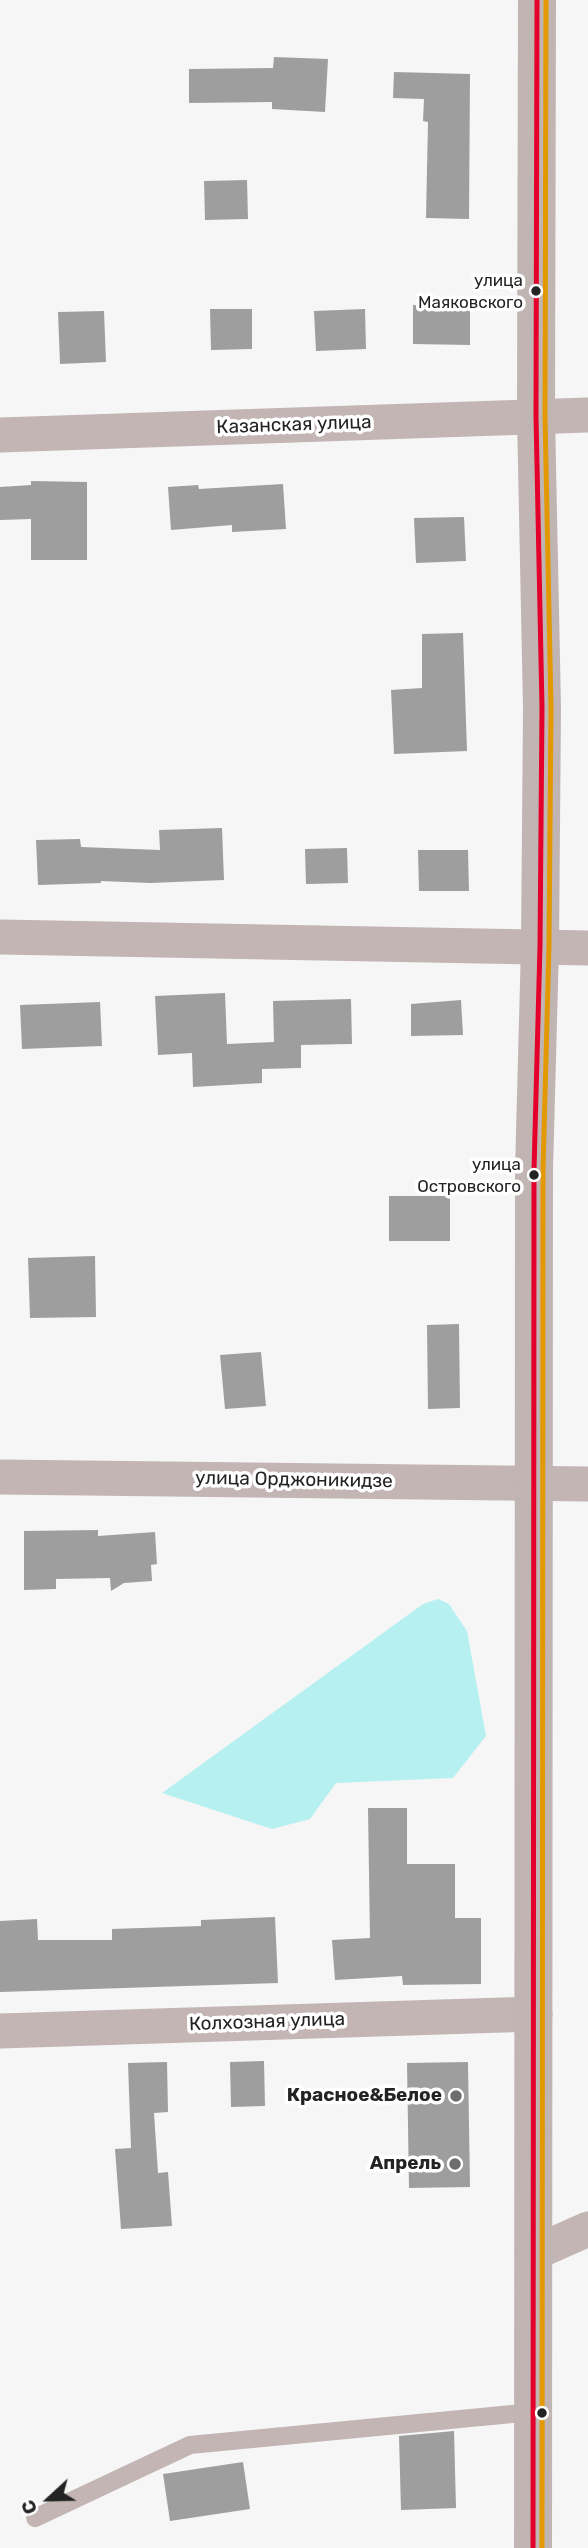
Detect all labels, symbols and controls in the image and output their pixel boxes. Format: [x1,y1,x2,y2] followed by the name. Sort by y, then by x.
[418,271,523,311] place label: улица Маяковского
[529,284,543,298] marker: улица Маяковского
[216,411,372,439] street label: Казанская улица
[417,1155,521,1195] place label: улица Островского
[527,1168,541,1182] marker: улица Островского
[195,1467,393,1493] street label: улица Орджоникидзе
[189,2008,345,2036] street label: Колхозная улица
[287,2085,442,2107] place label: Красное&Белое
[448,2088,464,2104] marker: Красное&Белое
[370,2153,441,2175] place label: Апрель
[447,2156,463,2172] marker: Апрель
[535,2406,549,2420] unlabelled marker
[14,2464,84,2534] north arrow
[16,2497,42,2518] text: С

